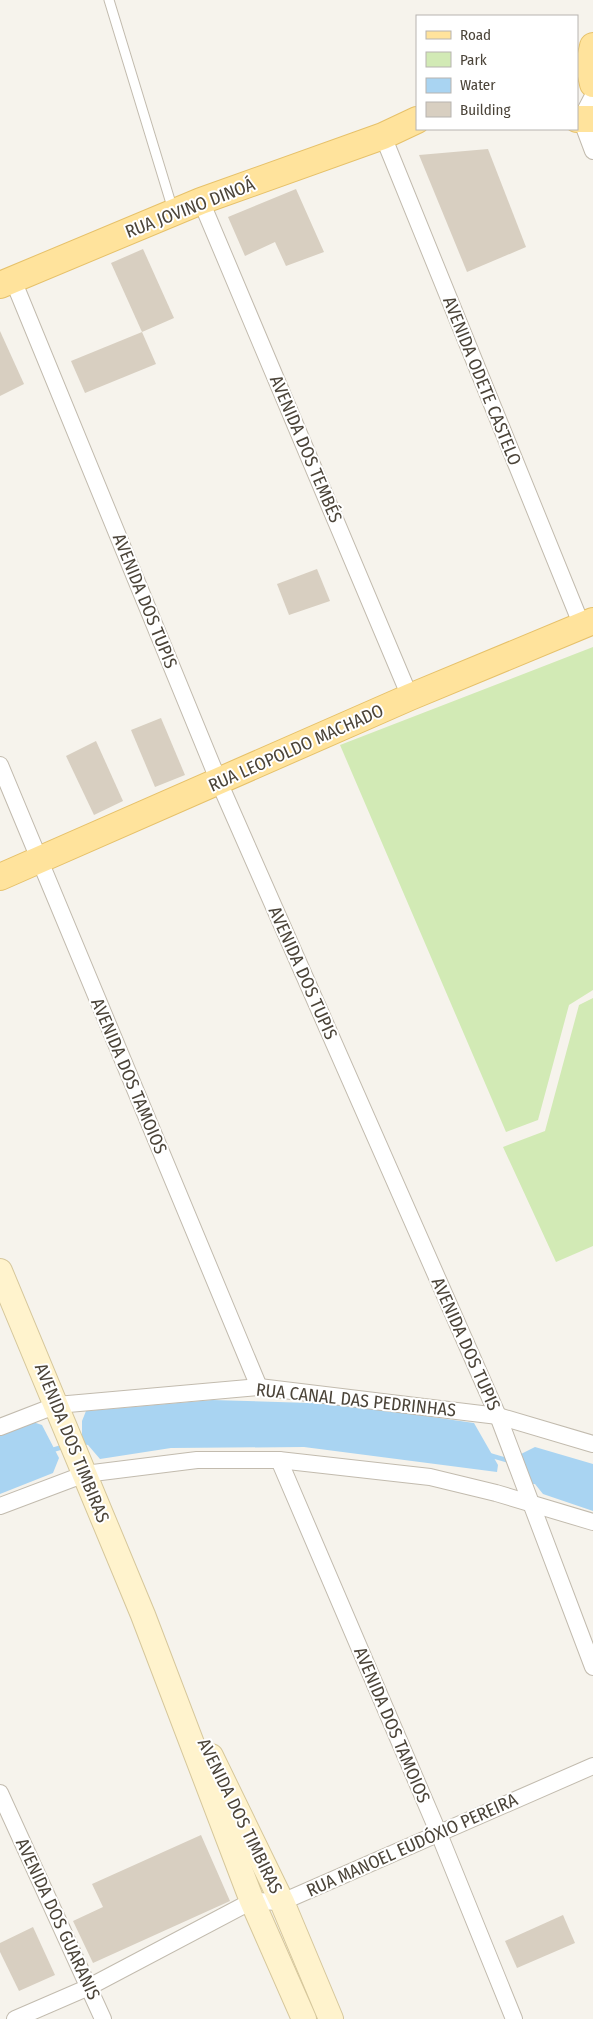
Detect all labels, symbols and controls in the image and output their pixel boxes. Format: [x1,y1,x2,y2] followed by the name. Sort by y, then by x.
[416,15,578,130] legend
[460,26,491,44] text: Road
[460,51,487,69] text: Park
[460,76,496,94] text: Water
[460,101,511,119] text: Building
[122,172,258,243] street label: RUA JOVINO DINOÁ
[438,293,526,469] street label: AVENIDA ODETE CASTELO
[265,372,348,526] street label: AVENIDA DOS TEMBÉS
[108,530,182,672] street label: AVENIDA DOS TUPIS
[205,699,387,797] street label: RUA LEOPOLDO MACHADO
[264,903,342,1043] street label: AVENIDA DOS TUPIS
[86,995,172,1157] street label: AVENIDA DOS TAMOIOS
[427,1274,505,1414] street label: AVENIDA DOS TUPIS
[30,1360,114,1526] street label: AVENIDA DOS TIMBIRAS
[255,1379,457,1421] street label: RUA CANAL DAS PEDRINHAS
[349,1644,435,1806] street label: AVENIDA DOS TAMOIOS
[193,1735,287,1897] street label: AVENIDA DOS TIMBIRAS
[303,1788,521,1902] street label: RUA MANOEL EUDÓXIO PEREIRA
[11,1835,105,2003] street label: AVENIDA DOS GUARANIS

